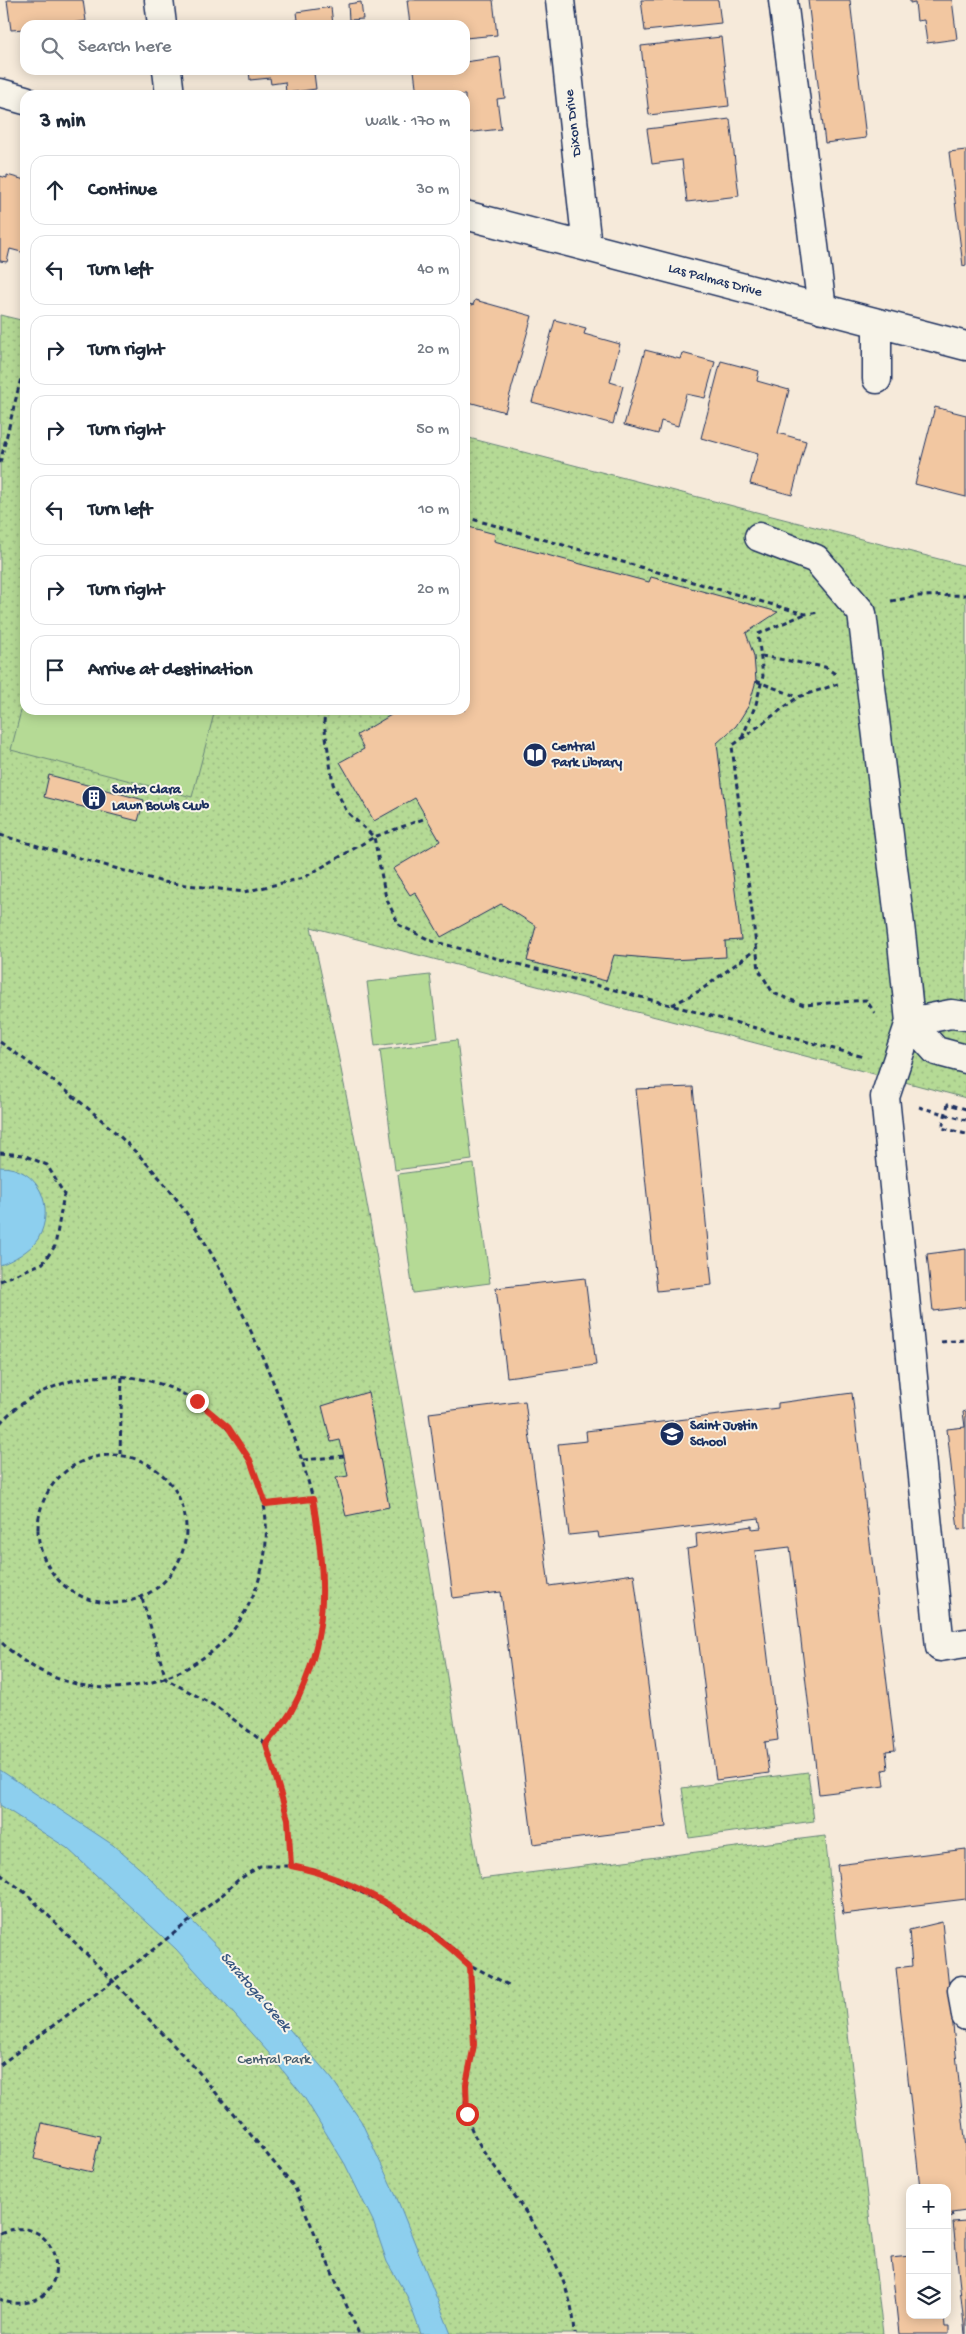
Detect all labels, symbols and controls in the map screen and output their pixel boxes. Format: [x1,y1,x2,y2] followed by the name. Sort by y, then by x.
[20,20,470,75] search box
[38,34,66,62] icon: search
[78,36,172,59] text: Search here
[561,88,587,158] street label: Dixon Drive
[40,110,85,135] text: 3 min
[365,113,450,132] text: Walk · 170 m
[41,176,69,204] icon: ahead
[88,179,157,202] text: Continue
[416,181,449,200] text: 30 m
[41,256,69,284] icon: left
[88,259,152,282] text: Turn left
[666,260,765,302] street label: Las Palmas Drive
[417,261,449,280] text: 40 m
[41,336,69,364] icon: right
[88,339,164,362] text: Turn right
[417,341,449,360] text: 20 m
[41,416,69,444] icon: right
[88,419,164,442] text: Turn right
[416,421,449,440] text: 50 m
[41,496,69,524] icon: left
[88,499,152,522] text: Turn left
[418,501,449,520] text: 10 m
[41,576,69,604] icon: right
[88,579,164,602] text: Turn right
[417,581,449,600] text: 20 m
[41,656,69,684] icon: arrive
[88,659,252,682] text: Arrive at destination
[551,739,622,772] place label: Central Park Library
[522,742,548,768] library icon: Central Park Library
[112,782,210,815] place label: Santa Clara Lawn Bowls CLub
[81,785,107,811] building icon: Santa Clara Lawn Bowls CLub
[186,1390,209,1413] route end
[690,1418,758,1451] place label: Saint Justin School
[659,1421,685,1447] school or university icon: Saint Justin School
[216,1949,295,2036] water label: Saratoga Creek
[237,2052,312,2069] park label: Central Park
[456,2103,479,2126] route start
[906,2184,951,2319] map controls
[906,2184,951,2229] button: +
[906,2229,951,2274] button: −
[906,2274,951,2319] button: layers

